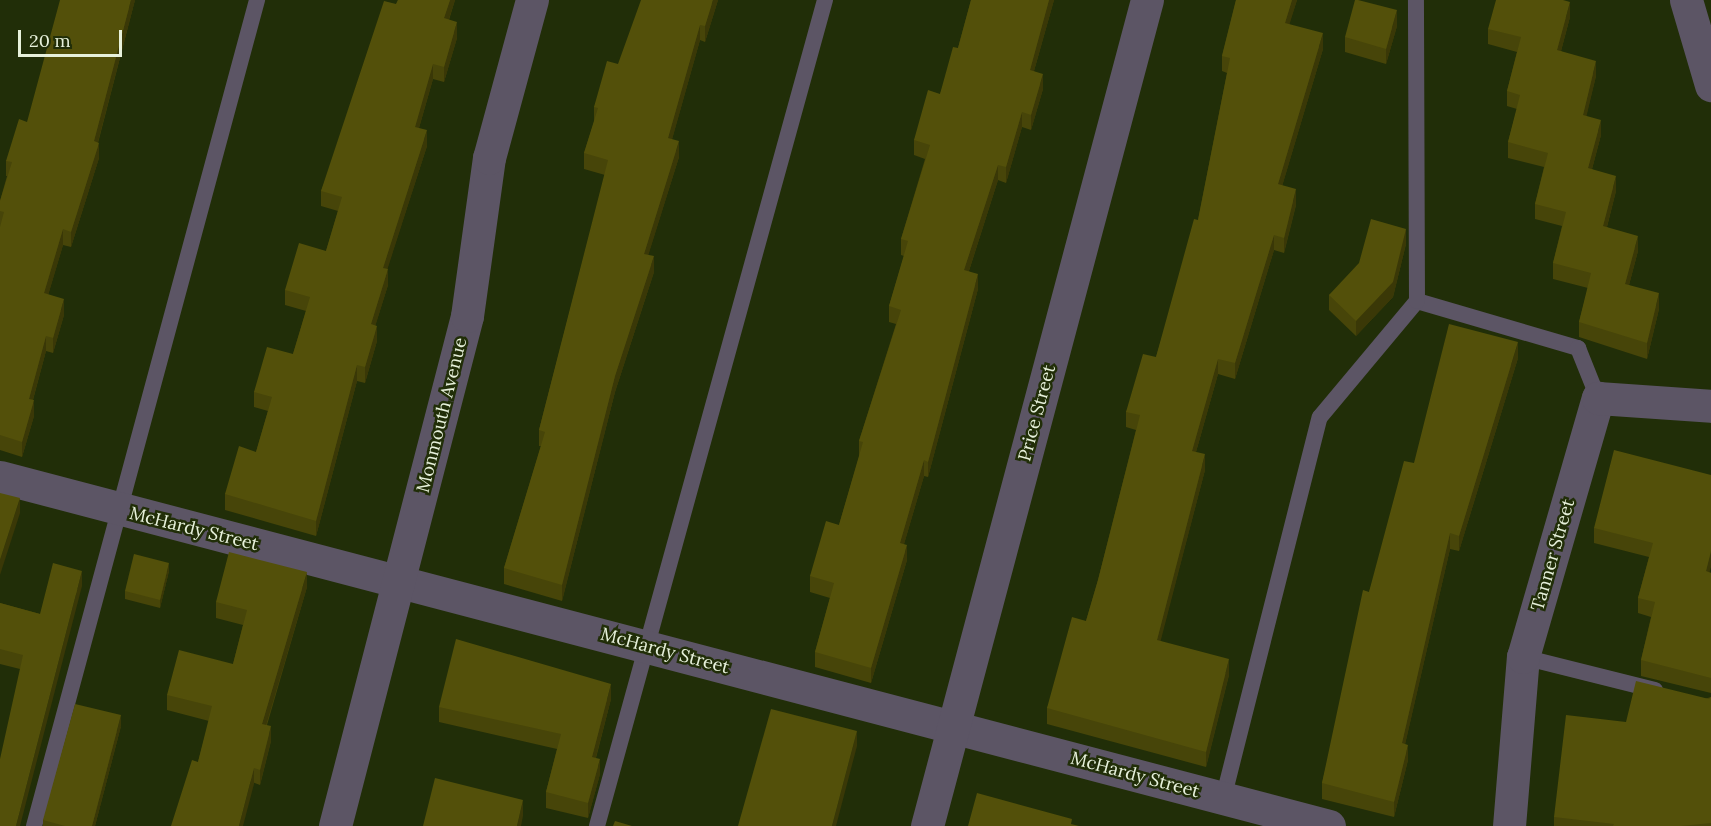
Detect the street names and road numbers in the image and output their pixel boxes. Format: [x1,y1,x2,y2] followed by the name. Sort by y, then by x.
[412,335,472,495] street label: Monmouth Avenue
[1014,363,1060,463] street label: Price Street
[1527,496,1579,614] street label: Tanner Street
[127,503,261,555] street label: McHardy Street
[598,623,732,679] street label: McHardy Street
[1068,747,1202,803] street label: McHardy Street

